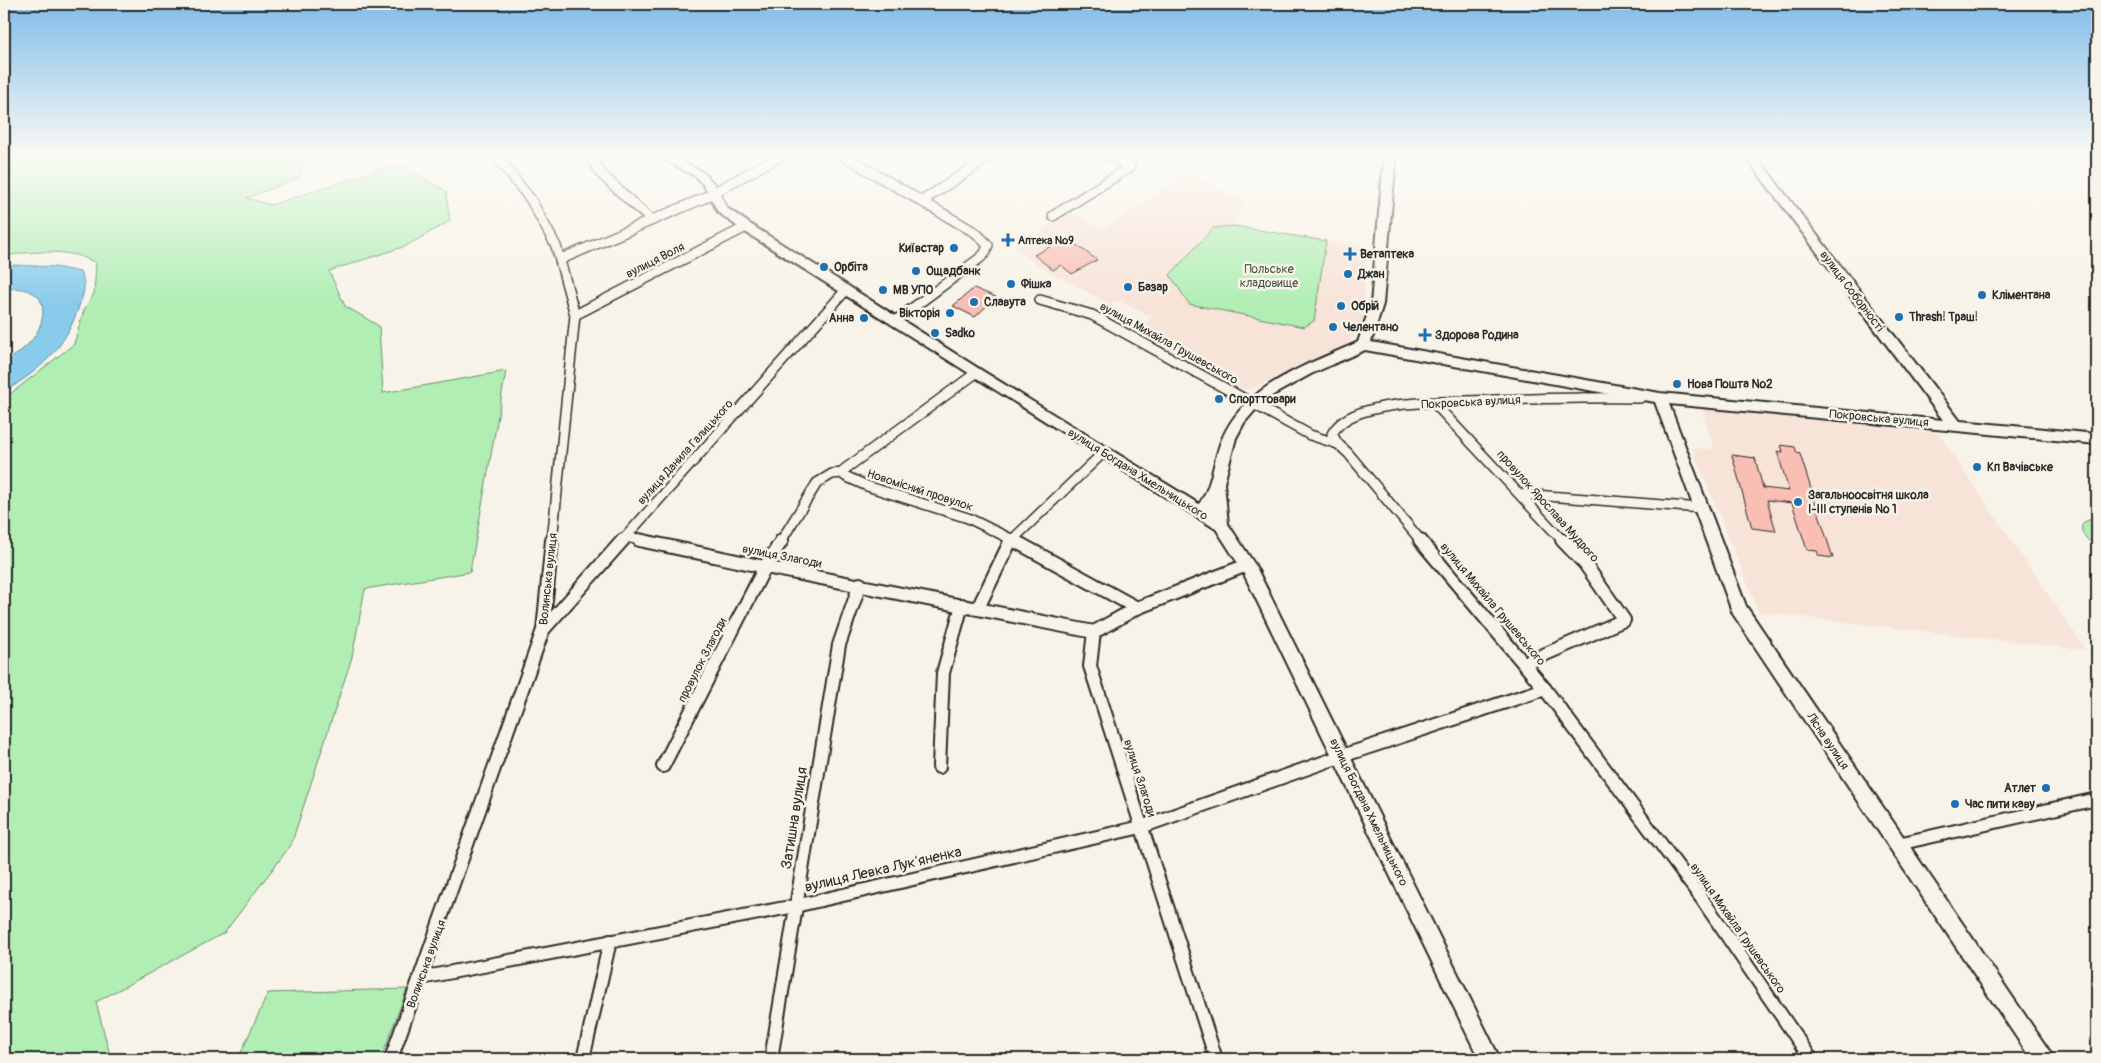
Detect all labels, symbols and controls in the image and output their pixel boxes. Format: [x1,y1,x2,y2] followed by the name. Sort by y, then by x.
[1002,234,1014,246] marker: Аптека №9
[1018,234,1074,247] place label: Аптека №9
[623,239,687,282] street label: вулиця Воля
[899,241,944,256] place label: Київстар
[948,242,960,254] marker: Київстар
[1360,247,1415,262] place label: Ветаптека
[1344,248,1356,260] marker: Ветаптека
[1816,248,1887,335] street label: вулиця Соборності
[834,260,868,275] place label: Орбіта
[818,261,830,273] marker: Орбіта
[1240,262,1298,291] park label: Польське кладовище
[926,264,982,279] place label: Ощадбанк
[910,265,922,277] marker: Ощадбанк
[1357,267,1384,282] place label: Джан
[1342,268,1354,280] marker: Джан
[1020,277,1052,292] place label: Фішка
[1005,278,1017,290] marker: Фішка
[1138,280,1168,295] place label: Базар
[1122,281,1134,293] marker: Базар
[893,283,933,298] place label: МВ УПО
[877,284,889,296] marker: МВ УПО
[1992,288,2051,303] place label: Кліментана
[1976,289,1988,301] marker: Кліментана
[984,295,1026,310] place label: Славута
[968,296,980,308] marker: Славута
[1097,299,1241,388] street label: вулиця Михайла Грушевського
[1351,299,1379,314] place label: Обрій
[1335,300,1347,312] marker: Обрій
[899,306,940,321] place label: Вікторія
[944,307,956,319] marker: Вікторія
[1908,310,1978,325] place label: Thrash! Траш!
[829,311,854,326] place label: Анна
[1893,311,1905,323] marker: Thrash! Траш!
[858,312,870,324] marker: Анна
[1343,320,1399,335] place label: Челентано
[1327,321,1339,333] marker: Челентано
[945,326,975,341] place label: Sadko
[929,327,941,339] marker: Sadko
[1435,328,1519,343] place label: Здорова Родина
[1419,329,1431,341] marker: Здорова Родина
[1687,377,1773,392] place label: Нова Пошта №2
[1671,378,1683,390] marker: Нова Пошта №2
[1229,392,1296,407] place label: Спорттовари
[1421,392,1522,413] street label: Покровська вулиця
[1213,393,1225,405] marker: Спорттовари
[634,396,737,508] street label: вулиця Данила Галицького
[1829,407,1930,430] street label: Покровська вулиця
[1065,425,1211,524] street label: вулиця Богдана Хмельницького
[1493,447,1602,566] street label: провулок Ярослава Мудрого
[1987,460,2054,475] place label: Кп Вачівське
[1971,461,1983,473] marker: Кп Вачівське
[865,466,975,515] street label: Новомісний провулок
[1808,488,1929,517] place label: Загальноосвітня школа І-ІІІ ступенів № 1
[1792,496,1804,508] marker: Загальноосвітня школа І-ІІІ ступенів № 1
[536,532,561,626] street label: Волинська вулиця
[1437,540,1549,669] street label: вулиця Михайла Грушевського
[741,541,824,572] street label: вулиця Злагоди
[675,615,731,705] street label: провулок Злагоди
[1803,709,1852,773] street label: Лісна вулиця
[1326,736,1411,889] street label: вулиця Богдана Хмельницького
[1120,737,1159,819] street label: вулиця Злагоди
[777,766,812,871] street label: Затишна вулиця
[2004,781,2037,796] place label: Атлет
[2040,782,2052,794] marker: Атлет
[1965,797,2036,812] place label: Час пити каву
[1949,798,1961,810] marker: Час пити каву
[803,842,964,897] street label: вулиця Левка Лукʼяненка
[1687,860,1789,997] street label: вулиця Михайла Грушевського
[404,918,449,1010] street label: Волинська вулиця

